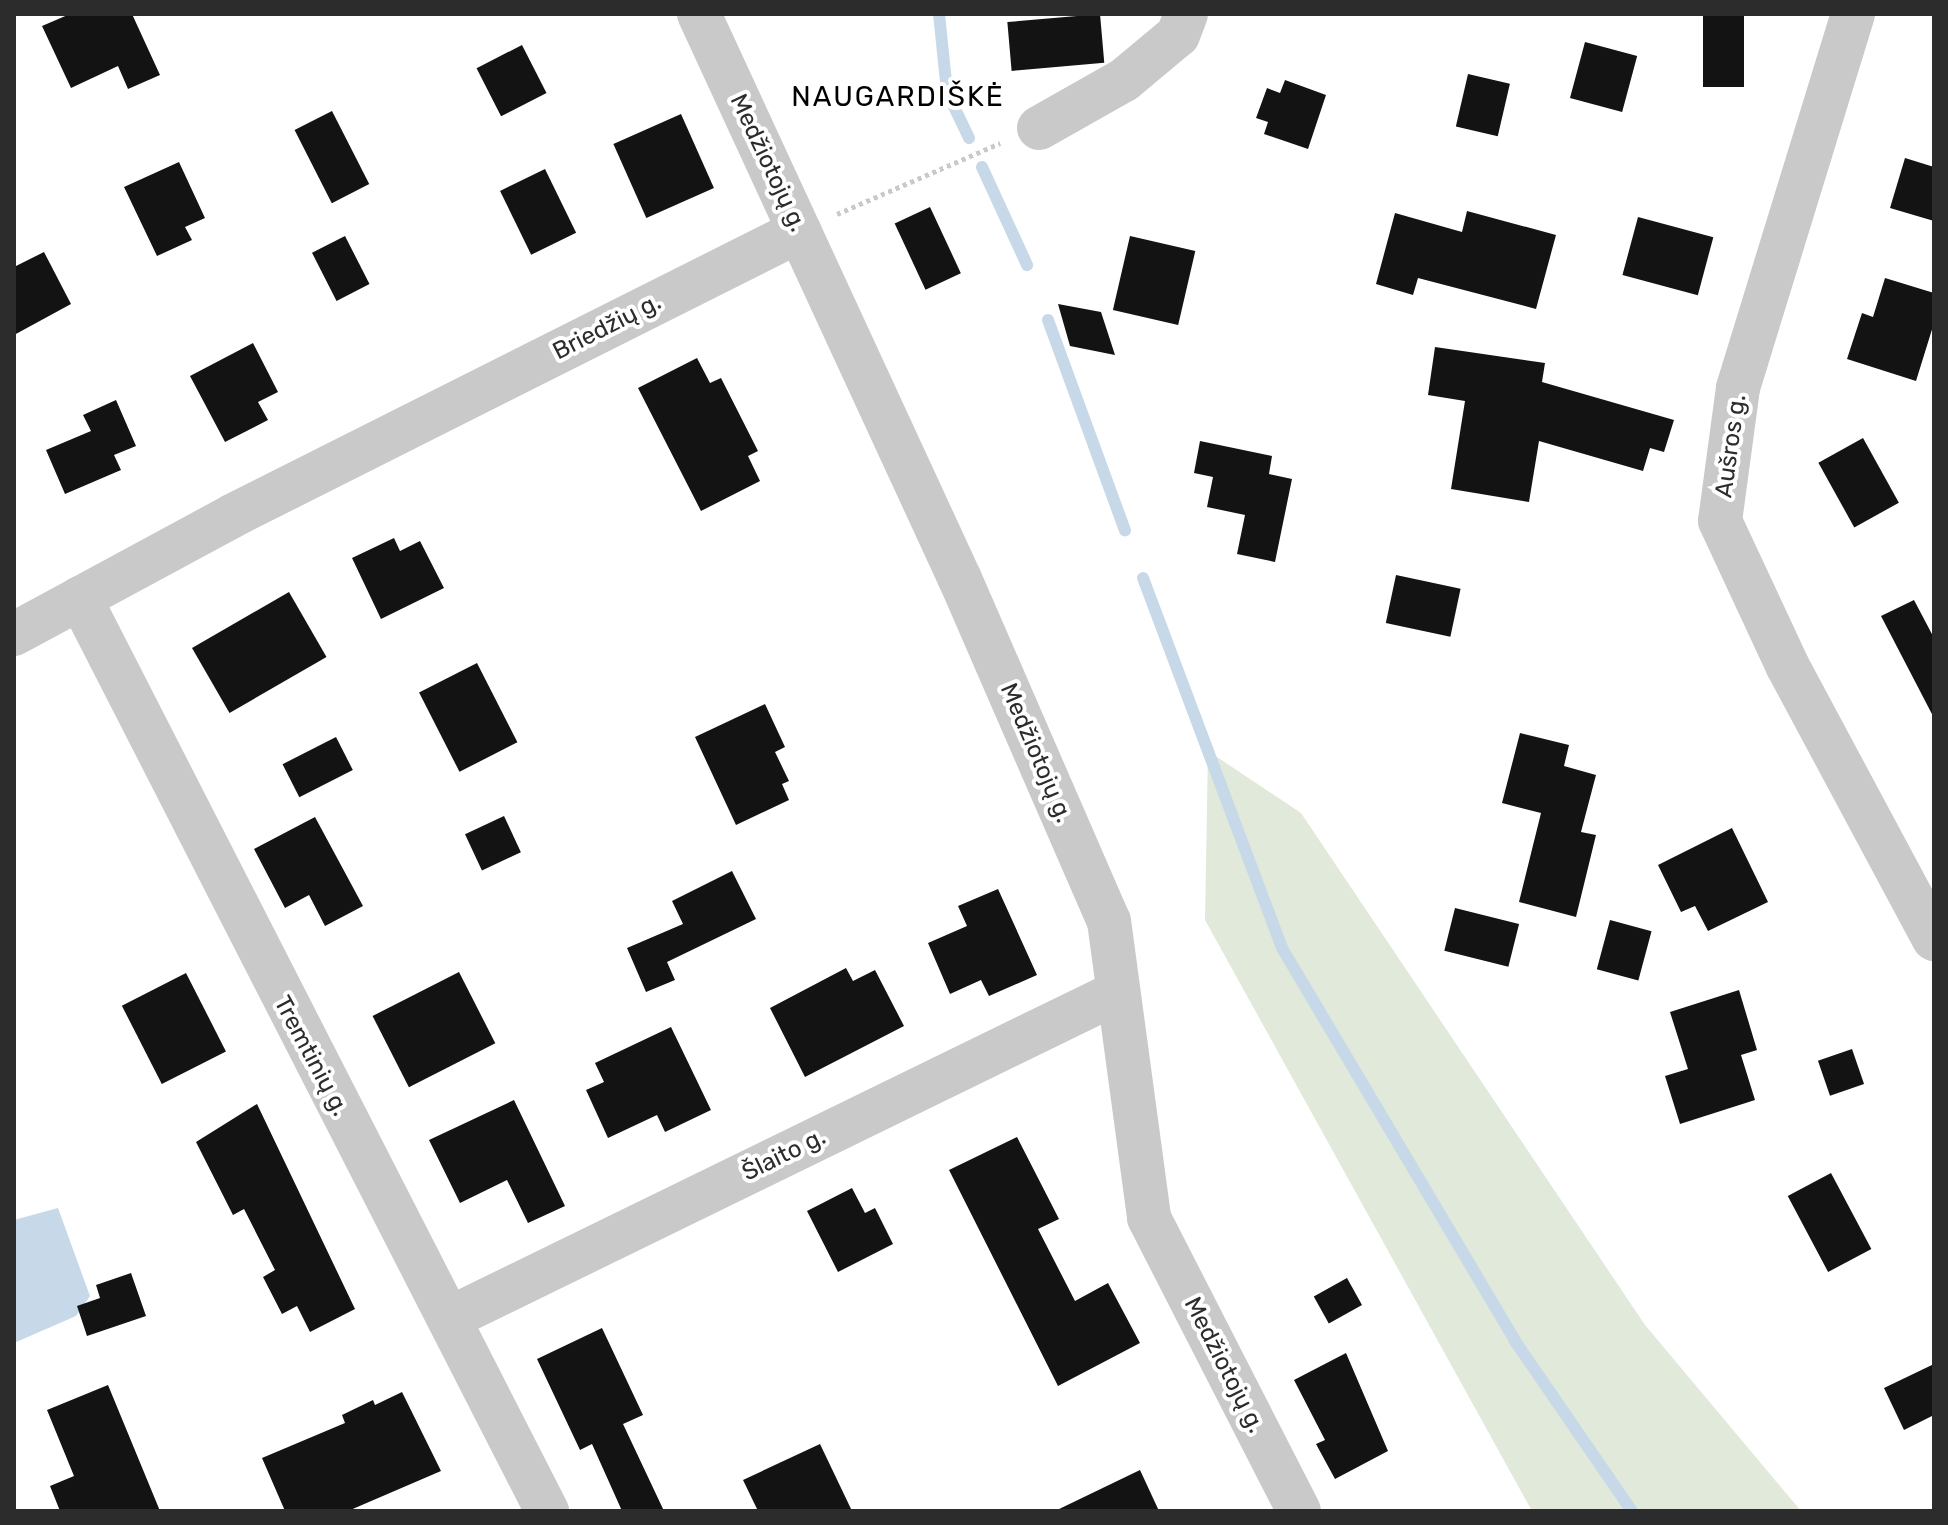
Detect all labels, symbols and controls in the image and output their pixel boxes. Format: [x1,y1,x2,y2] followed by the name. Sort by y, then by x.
[791,80,1005,114] district label: NAUGARDIŠKĖ
[724,90,812,236] street label: Medžiotojų g.
[548,288,666,366] street label: Briedžių g.
[1710,393,1752,499] street label: Aušros g.
[994,679,1078,827] street label: Medžiotojų g.
[267,991,355,1121] street label: Tremtinių g.
[738,1122,830,1188] street label: Šlaito g.
[1177,1292,1271,1438] street label: Medžiotojų g.

